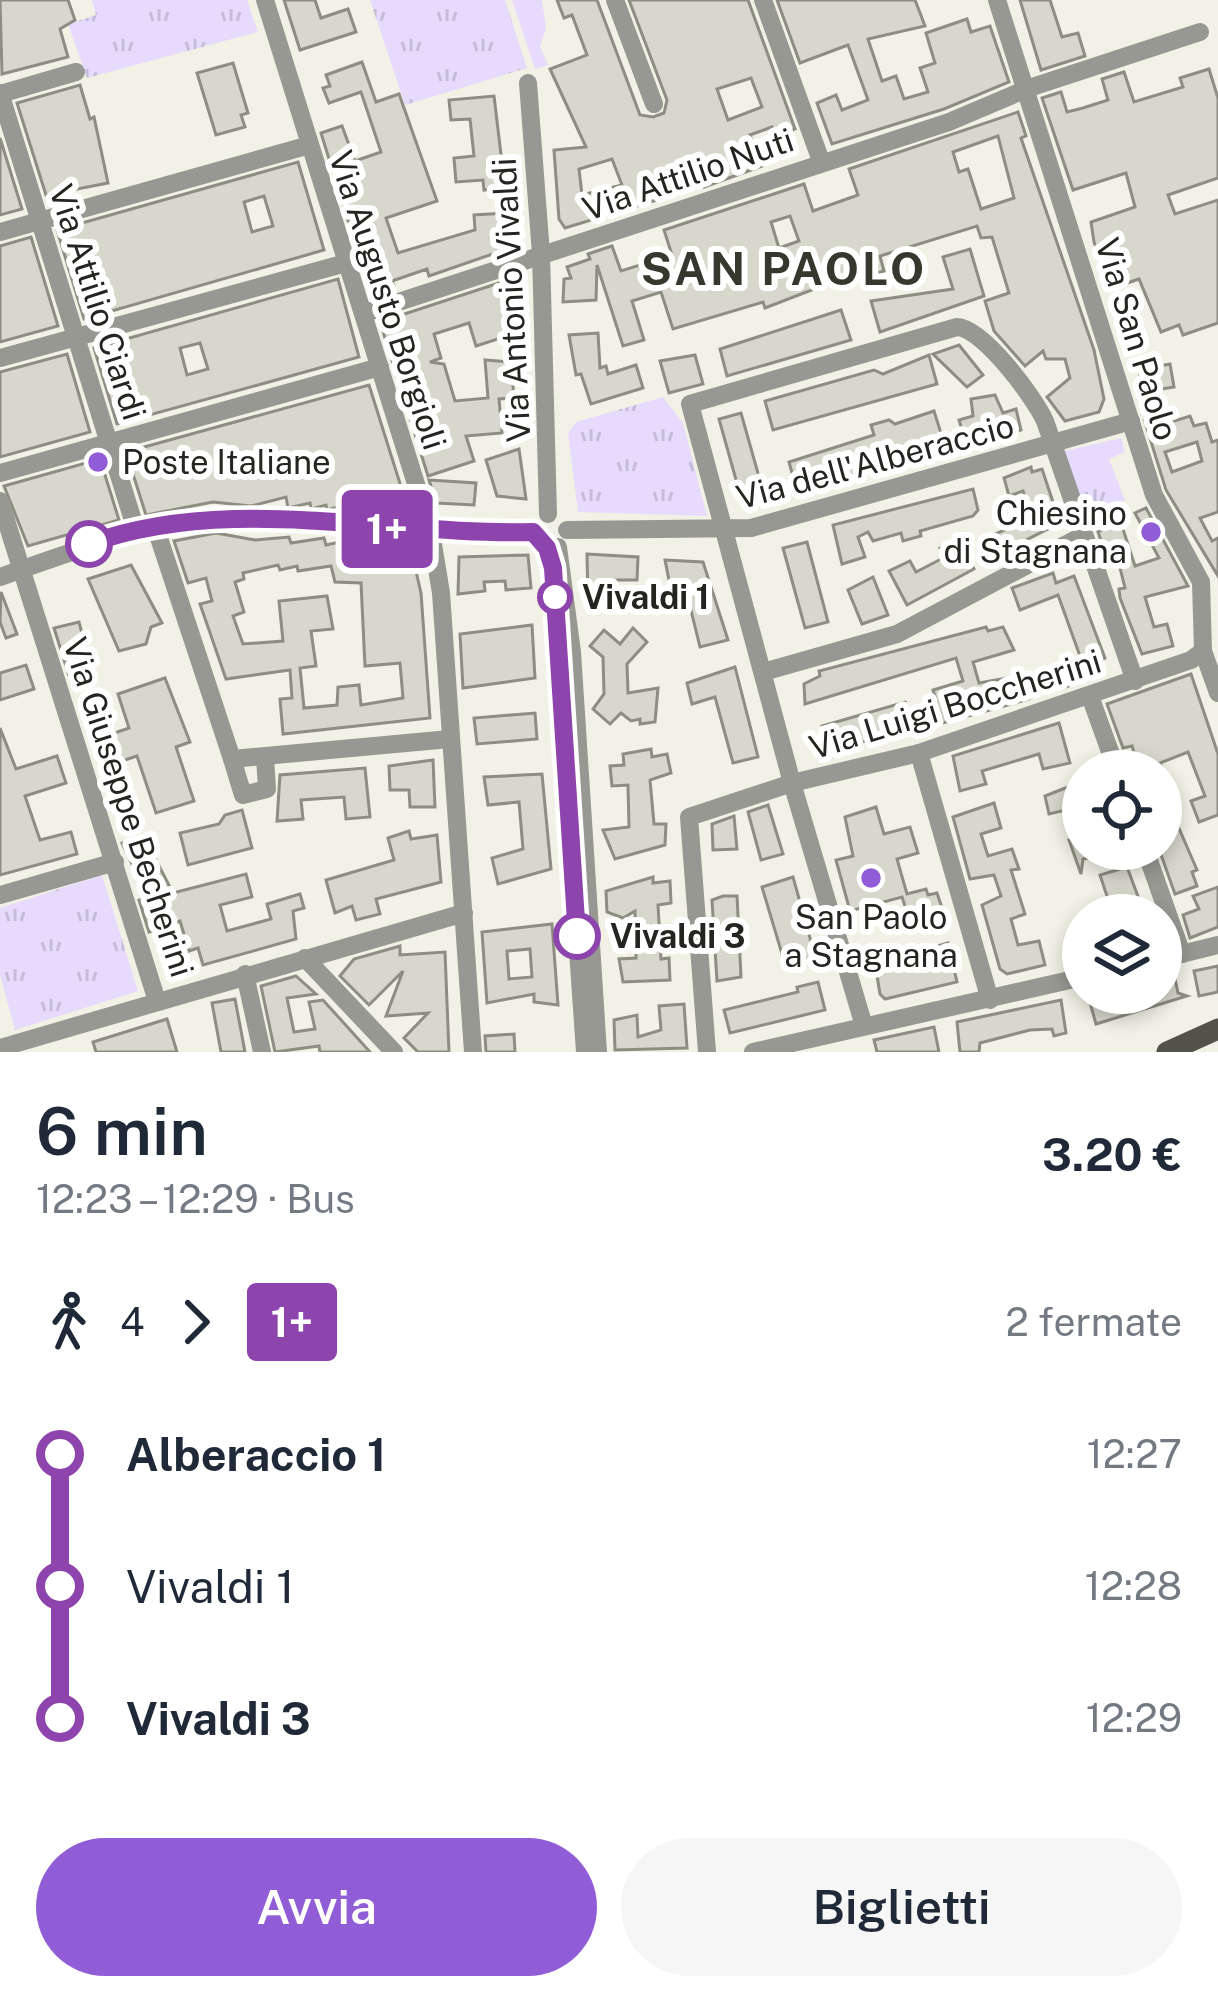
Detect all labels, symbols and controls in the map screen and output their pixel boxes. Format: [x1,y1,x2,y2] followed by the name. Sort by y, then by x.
[578,120,798,228] street label: Via Attilio Nuti
[322,146,454,454] street label: Via Augusto Borgioli
[485,157,537,443] street label: Via Antonio Vivaldi
[42,180,154,424] street label: Via Attilio Ciardi
[1088,233,1186,445] street label: Via San Paolo
[641,242,927,295] district label: SAN PAOLO
[732,406,1018,516] street label: Via dell'Alberaccio
[122,443,331,481] place label: Poste Italiane
[85,449,111,475] marker: Poste Italiane
[333,490,441,568] line badge: 1+
[943,494,1127,570] place label: Chiesino di Stagnana
[366,504,408,553] text: 1+
[1138,519,1164,545] marker: Chiesino di Stagnana
[67,522,111,566] unlabelled marker
[582,578,710,616] place label: Vivaldi 1
[539,581,571,613] marker: Vivaldi 1
[56,633,202,981] street label: Via Giuseppe Becherini
[805,642,1105,766] street label: Via Luigi Boccherini
[1062,750,1182,1014] map controls
[1062,750,1182,870] button: locate
[858,865,884,891] marker: San Paolo a Stagnana
[1062,894,1182,1014] button: layers
[784,898,958,974] place label: San Paolo a Stagnana
[555,914,599,958] marker: Vivaldi 3
[610,917,746,955] place label: Vivaldi 3
[36,1092,208,1170] text: 6 min
[1042,1128,1182,1181] text: 3.20 €
[36,1176,355,1222] text: 12:23 – 12:29 · Bus
[36,1289,102,1355] icon: walk
[163,1289,229,1355] icon: forward
[271,1297,313,1346] text: 1+
[120,1299,145,1345] text: 4
[1006,1299,1182,1345] text: 2 fermate
[126,1428,386,1481] text: Alberaccio 1
[1087,1431,1182,1477] text: 12:27
[126,1560,294,1613] text: Vivaldi 1
[1085,1563,1182,1609] text: 12:28
[126,1692,311,1745] text: Vivaldi 3
[1086,1695,1182,1741] text: 12:29
[36,1838,597,1976] button: Avvia
[621,1838,1182,1976] button: Biglietti

